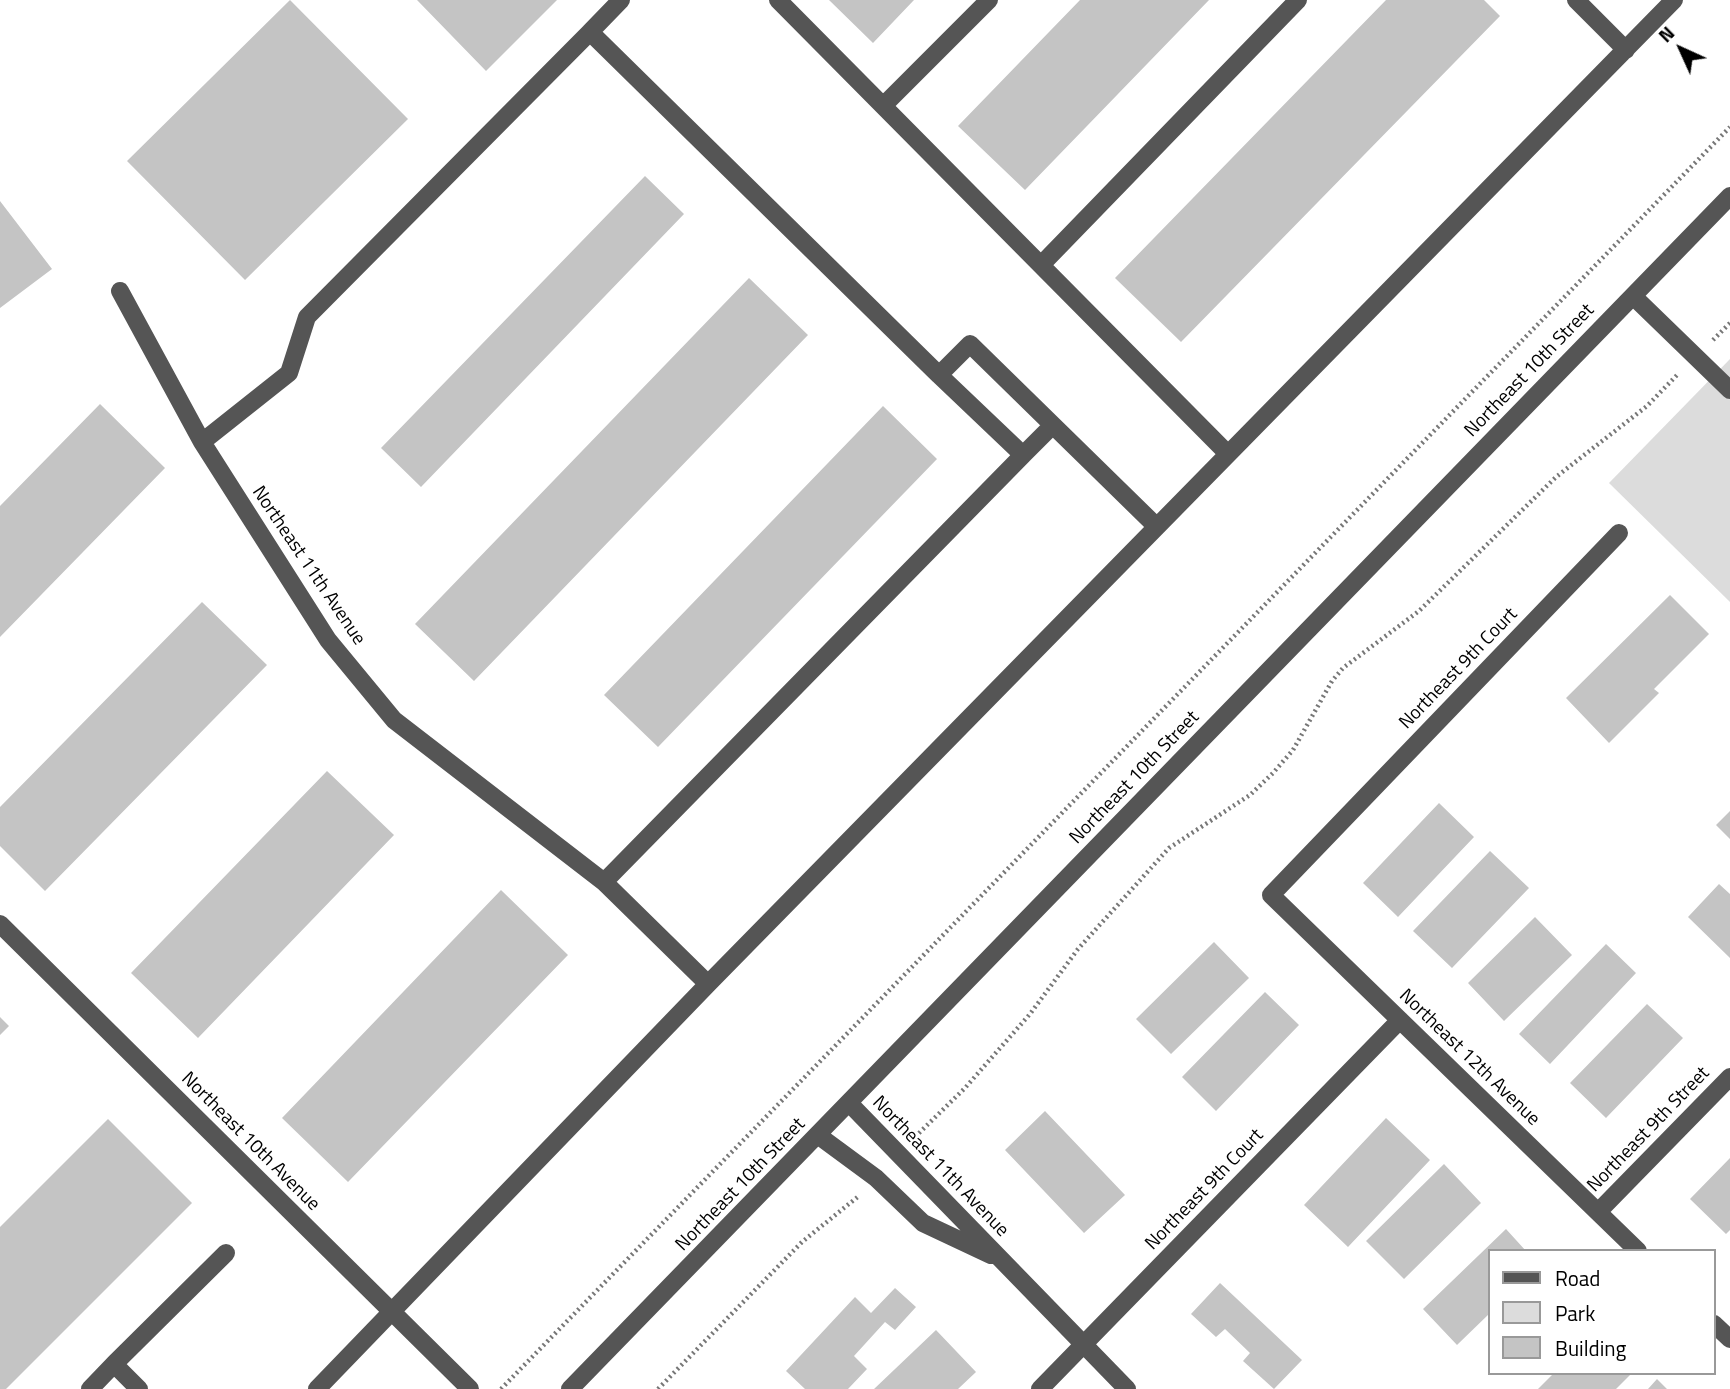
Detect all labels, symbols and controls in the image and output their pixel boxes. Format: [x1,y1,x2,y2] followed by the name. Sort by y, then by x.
[1646,14,1716,84] north arrow
[1651,19,1681,49] text: N
[1461,300,1599,442] street label: Northeast 10th Street
[246,482,370,650] street label: Northeast 11th Avenue
[1395,603,1523,735] street label: Northeast 9th Court
[1066,707,1204,849] street label: Northeast 10th Street
[1394,985,1544,1131] street label: Northeast 12th Avenue
[1583,1062,1715,1198] street label: Northeast 9th Street
[176,1068,324,1216] street label: Northeast 10th Avenue
[867,1092,1013,1242] street label: Northeast 11th Avenue
[672,1114,810,1256] street label: Northeast 10th Street
[1141,1124,1269,1256] street label: Northeast 9th Court
[1488,1249,1716,1375] legend
[1555,1262,1600,1294] text: Road
[1555,1297,1595,1329] text: Park
[1555,1332,1626,1364] text: Building

